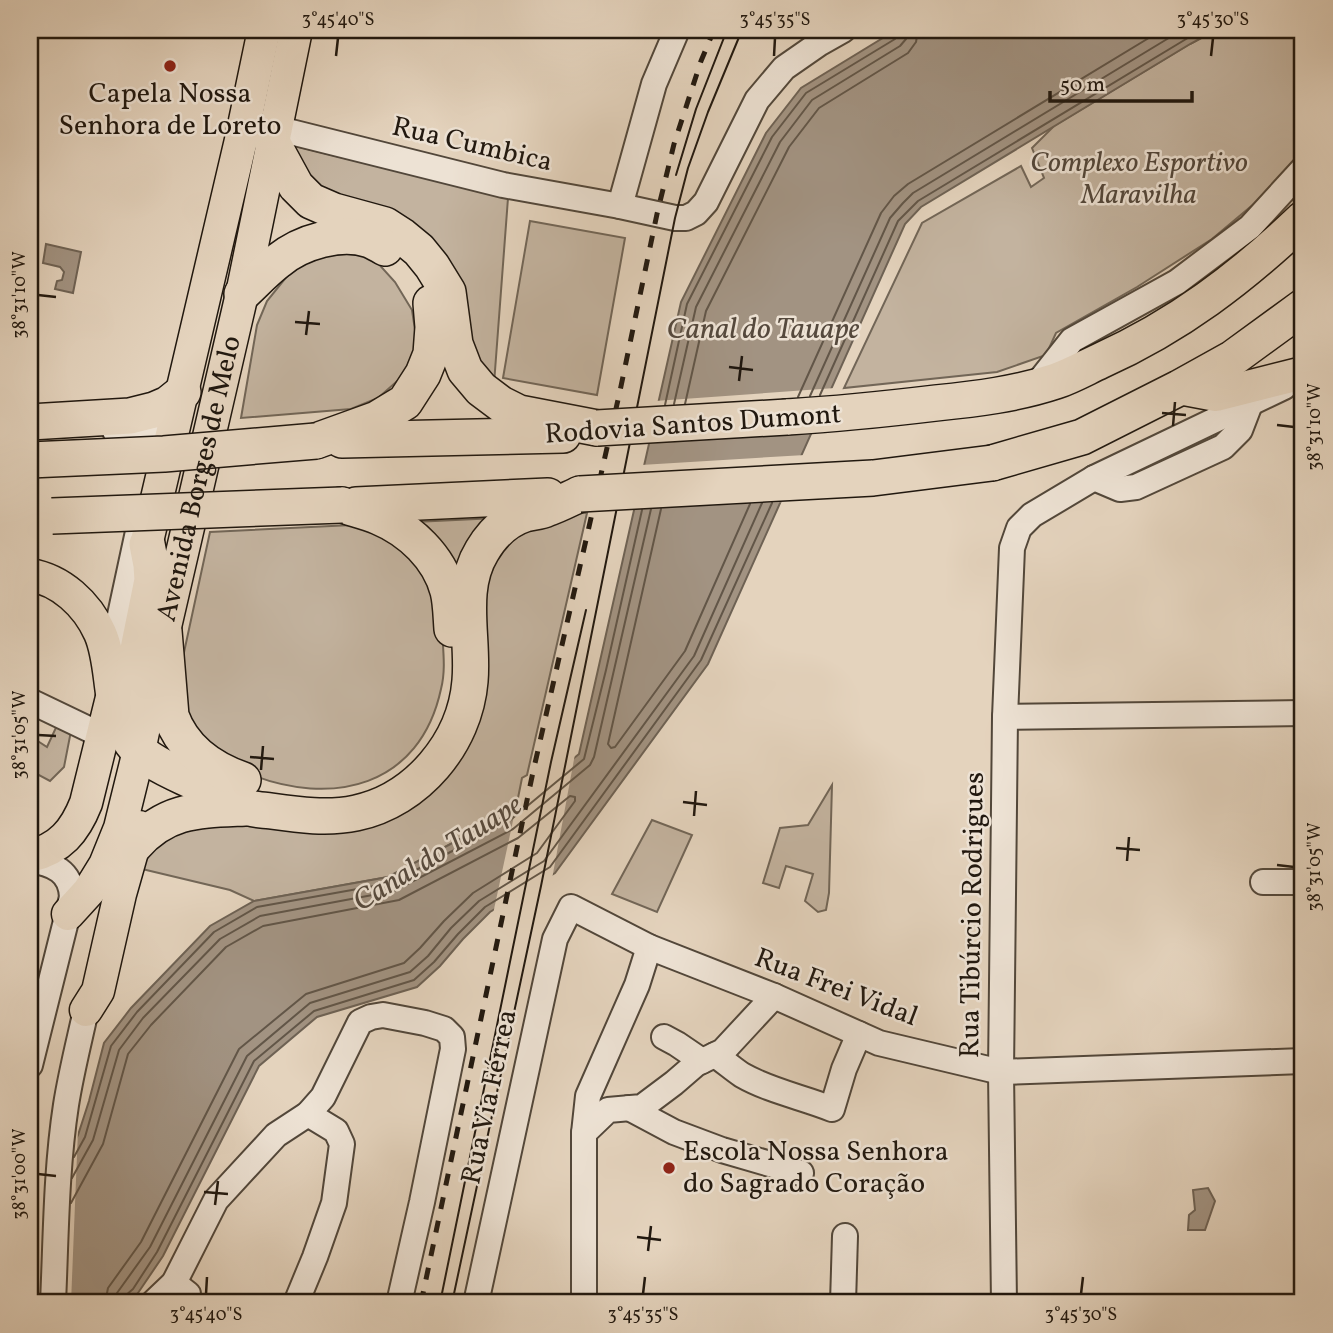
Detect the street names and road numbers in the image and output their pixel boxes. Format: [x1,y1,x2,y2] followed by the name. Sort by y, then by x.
[388,108,556,182] street label: Rua Cumbica
[147,332,251,625] street label: Avenida Borges de Melo
[543,395,843,455] street label: Rodovia Santos Dumont
[951,772,995,1058] street label: Rua Tibúrcio Rodrigues
[749,939,923,1037] street label: Rua Frei Vidal
[452,1006,528,1188] street label: Rua Via Férrea

